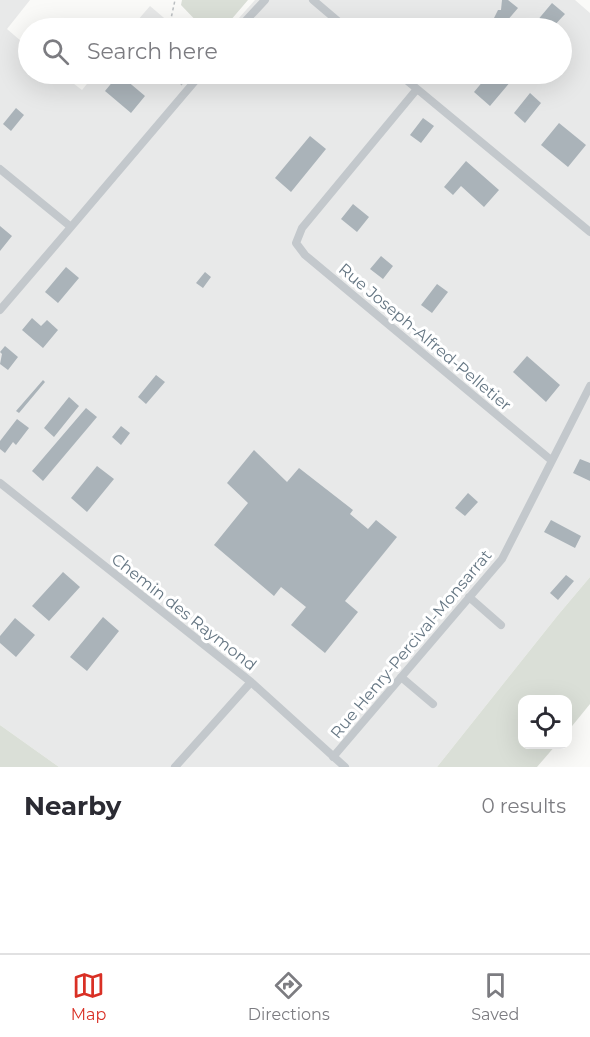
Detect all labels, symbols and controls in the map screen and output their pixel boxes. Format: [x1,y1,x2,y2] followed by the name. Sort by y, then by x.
[18,18,572,84] search box
[39,35,72,68] icon: search
[87,38,218,65] text: Search here
[335,259,515,415] street label: Rue Joseph-Alfred-Pelletier
[326,545,496,742] street label: Rue Henry-Percival-Monsarrat
[108,550,260,674] street label: Chemin des Raymond
[518,695,572,749] map controls
[518,695,572,749] button: locate
[24,790,121,822] text: Nearby
[481,794,566,818] text: 0 results
[71,969,106,1024] tab: Map
[248,969,330,1024] tab: Directions
[471,969,519,1024] tab: Saved

